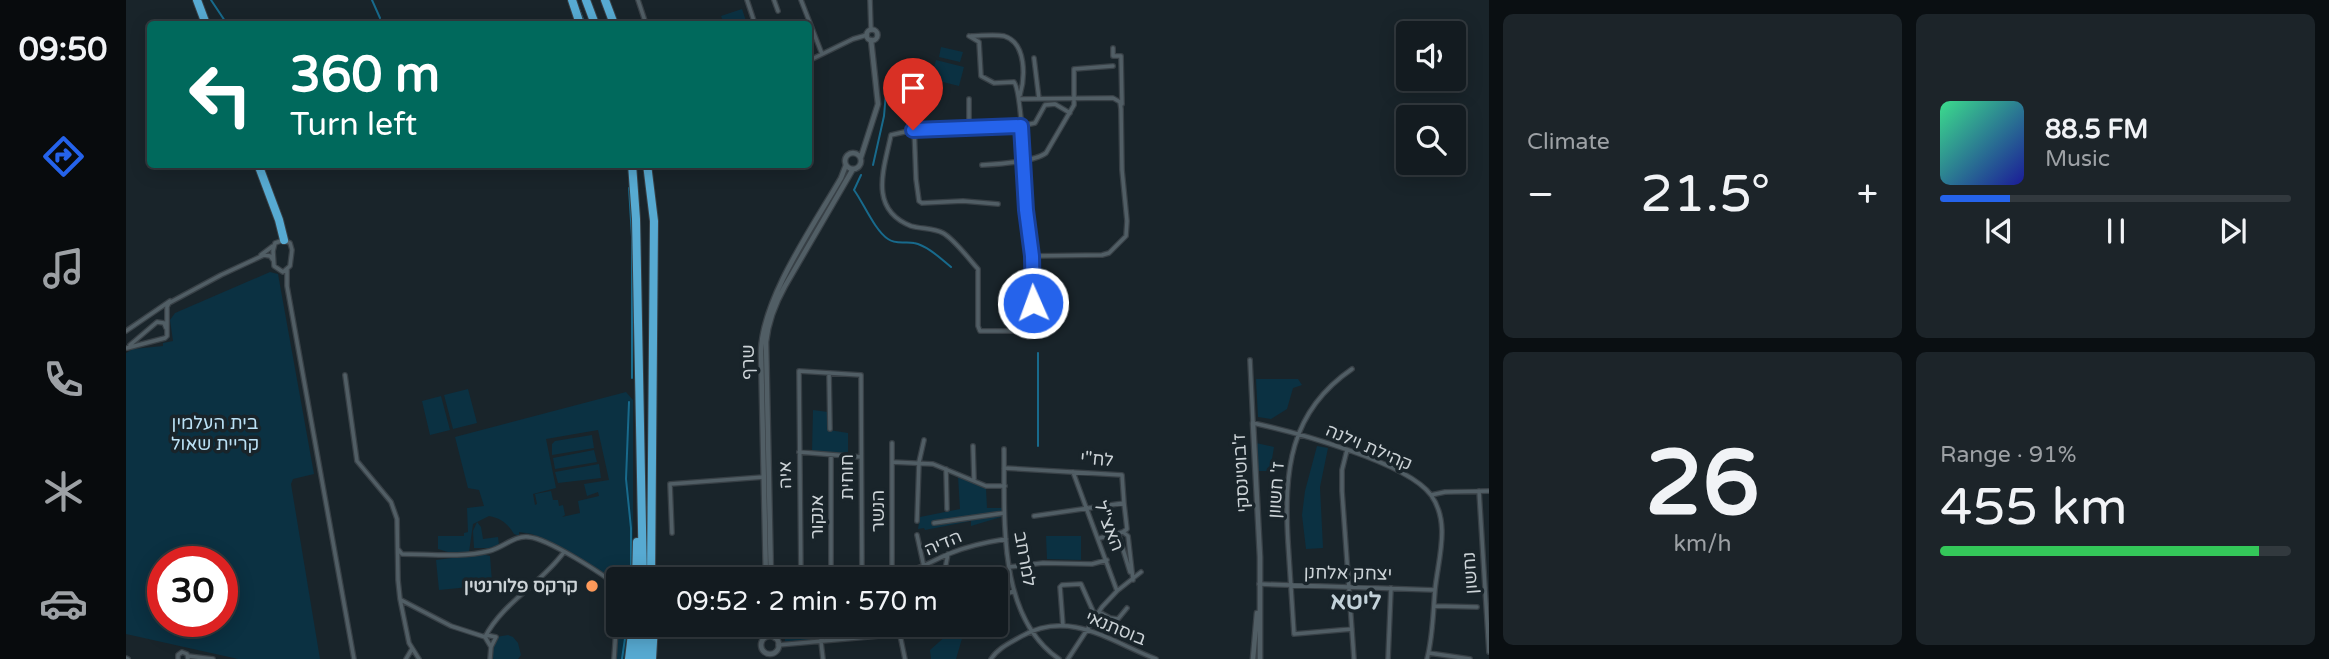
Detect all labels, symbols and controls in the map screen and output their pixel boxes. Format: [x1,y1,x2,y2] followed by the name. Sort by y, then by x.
[1396,21,1466,175] map controls
[1396,21,1466,91] button: sound
[19,31,107,69] text: 09:50
[290,46,440,105] text: 360 m
[175,49,266,140] icon: left
[883,58,943,130] pin
[894,69,932,107] icon: arrive
[1396,105,1466,175] button: search
[290,106,417,144] text: Turn left
[2045,114,2148,145] text: 88.5 FM
[1527,128,1610,156] text: Climate
[39,132,88,181] icon: directions
[2045,145,2110,173] text: Music
[1640,163,1770,226] text: 21.5°
[1527,172,1554,218] text: −
[1857,172,1878,218] text: +
[1980,212,2018,250] icon: previous
[2097,212,2135,250] icon: pause
[2214,212,2252,250] icon: next
[39,244,88,293] icon: music
[996,266,1070,340] position arrow
[737,345,759,379] street label: שרף
[39,355,88,404] icon: phone
[171,412,259,455] park label: בית העלמין קריית שאול
[1322,419,1416,475] street label: קהילת וילנה
[1645,429,1760,539] text: 26
[1228,432,1254,513] street label: ז'בוטינסקי
[1940,441,2076,469] text: Range · 91%
[1079,447,1115,471] street label: לח"י
[836,454,858,500] street label: חוחית
[1263,460,1289,519] street label: ז' חשוון
[774,461,796,489] street label: איה
[39,467,88,516] icon: climate
[1940,476,2128,539] text: 455 km
[867,490,889,532] street label: הנשר
[806,495,828,539] street label: אנקור
[1089,498,1129,554] street label: האצ"ל
[921,525,965,561] street label: הדיה
[1009,529,1041,589] street label: למרחב
[1674,530,1731,558] text: km/h
[147,546,238,637] speed limit sign: 30
[1458,551,1482,595] street label: נחשון
[1304,561,1392,585] street label: יצחק אלחנן
[464,575,578,597] place label: קרקס פלורנטין
[584,578,600,594] marker: קרקס פלורנטין
[39,579,88,628] icon: car
[676,586,938,617] text: 09:52 · 2 min · 570 m
[1330,587,1382,616] district label: ליטא
[1082,606,1150,650] street label: בוסתנאי

